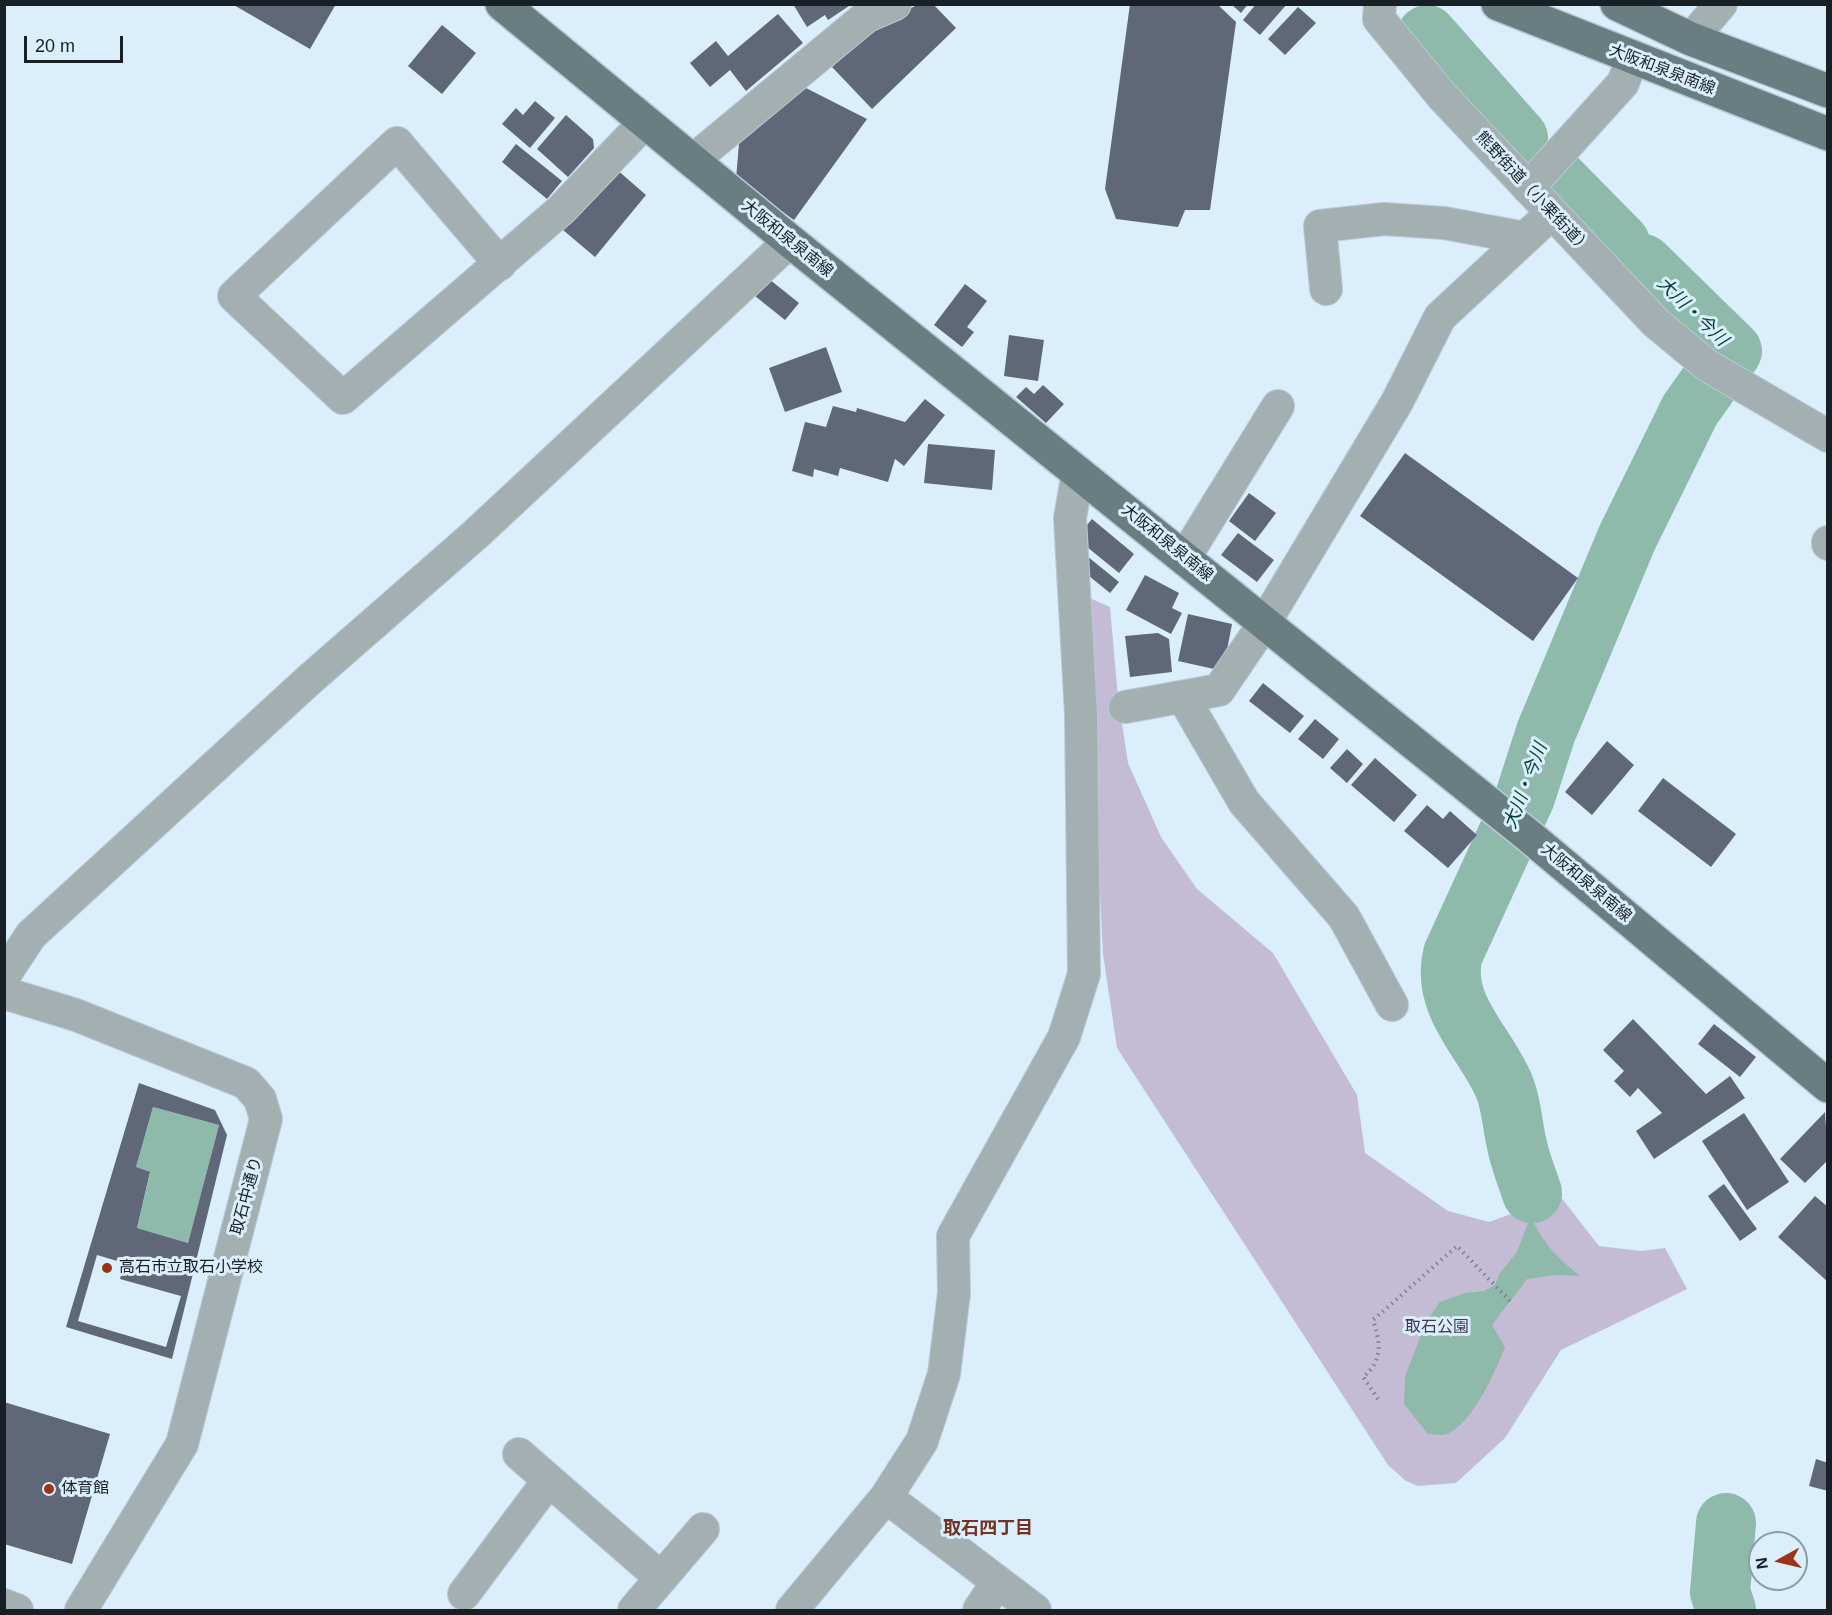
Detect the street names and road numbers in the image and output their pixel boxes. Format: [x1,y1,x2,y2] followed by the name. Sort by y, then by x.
[1606,41,1718,99] street label: 大阪和泉泉南線
[1471,128,1595,258] street label: 熊野街道（小栗街道）
[737,196,837,282] street label: 大阪和泉泉南線
[1117,500,1217,586] street label: 大阪和泉泉南線
[1537,840,1635,926] street label: 大阪和泉泉南線
[227,1155,267,1237] street label: 取石中通り

